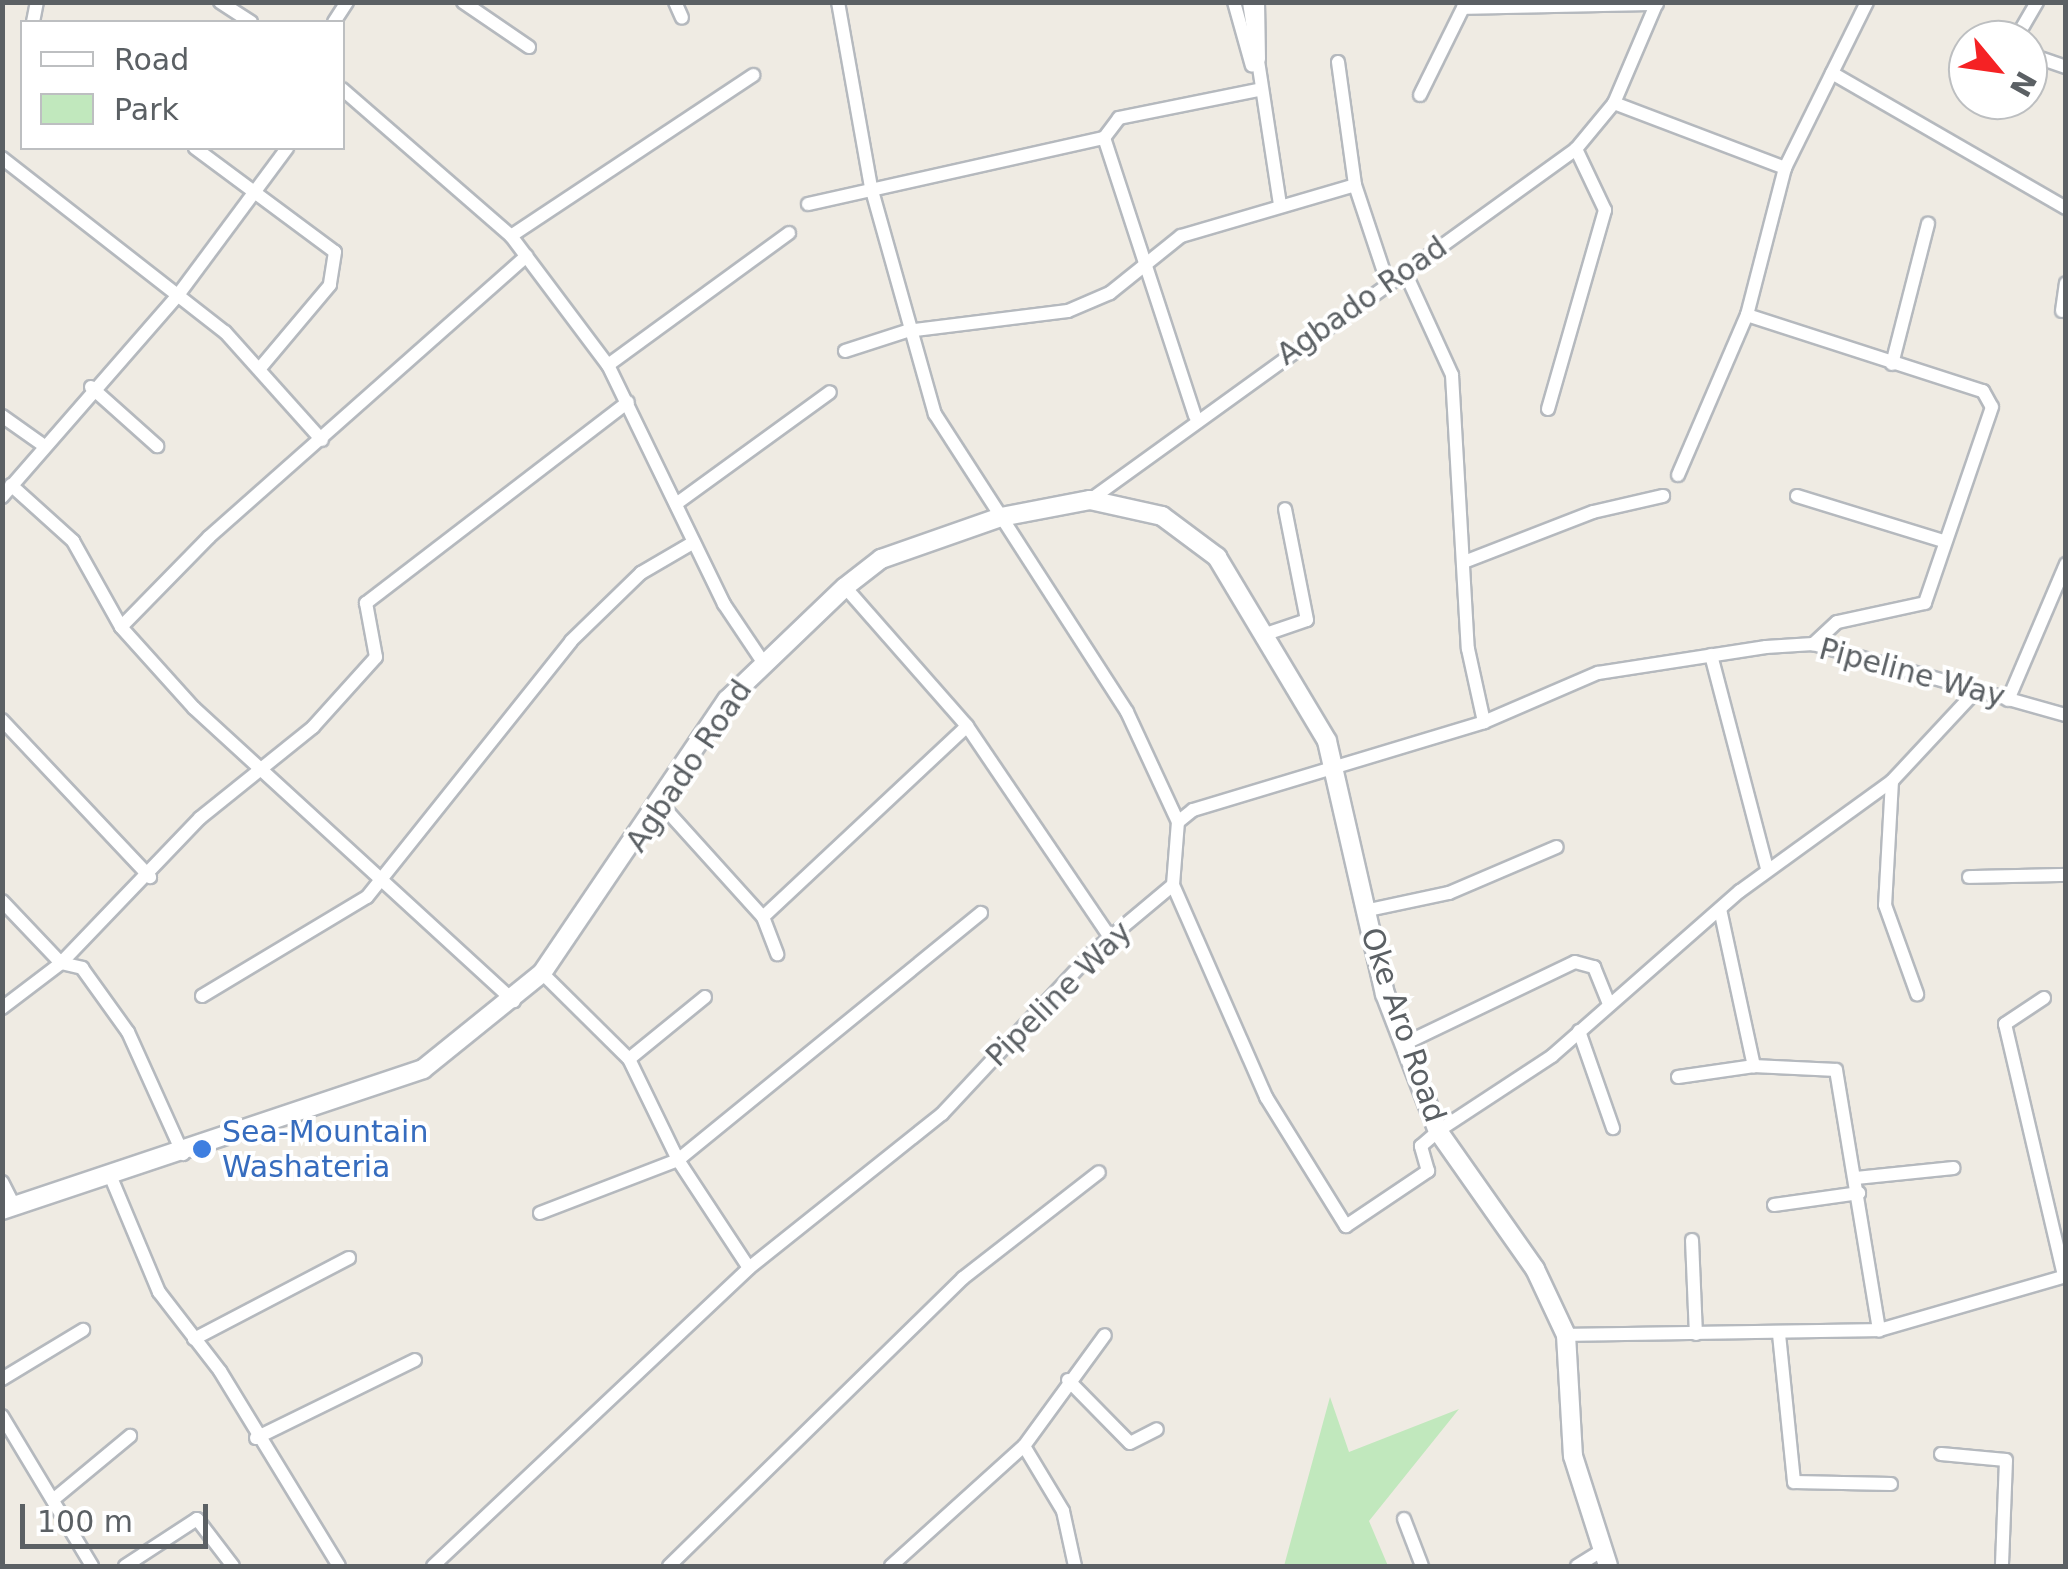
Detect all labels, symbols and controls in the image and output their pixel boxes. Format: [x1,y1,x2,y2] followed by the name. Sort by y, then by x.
[20,20,345,150] legend
[1948,20,2048,120] north arrow
[114,42,189,77] text: Road
[2003,66,2043,102] text: N
[114,92,179,127] text: Park
[1270,229,1454,373] street label: Agbado Road
[1815,631,2009,715] street label: Pipeline Way
[618,673,760,859] street label: Agbado Road
[979,914,1139,1074] street label: Pipeline Way
[1353,923,1453,1127] street label: Oke Aro Road
[222,1114,428,1184] place label: Sea-Mountain Washateria
[191,1138,213,1160] marker: Sea-Mountain Washateria
[25,1484,212,1546] scale bar
[37,1504,133,1539] text: 100 m

